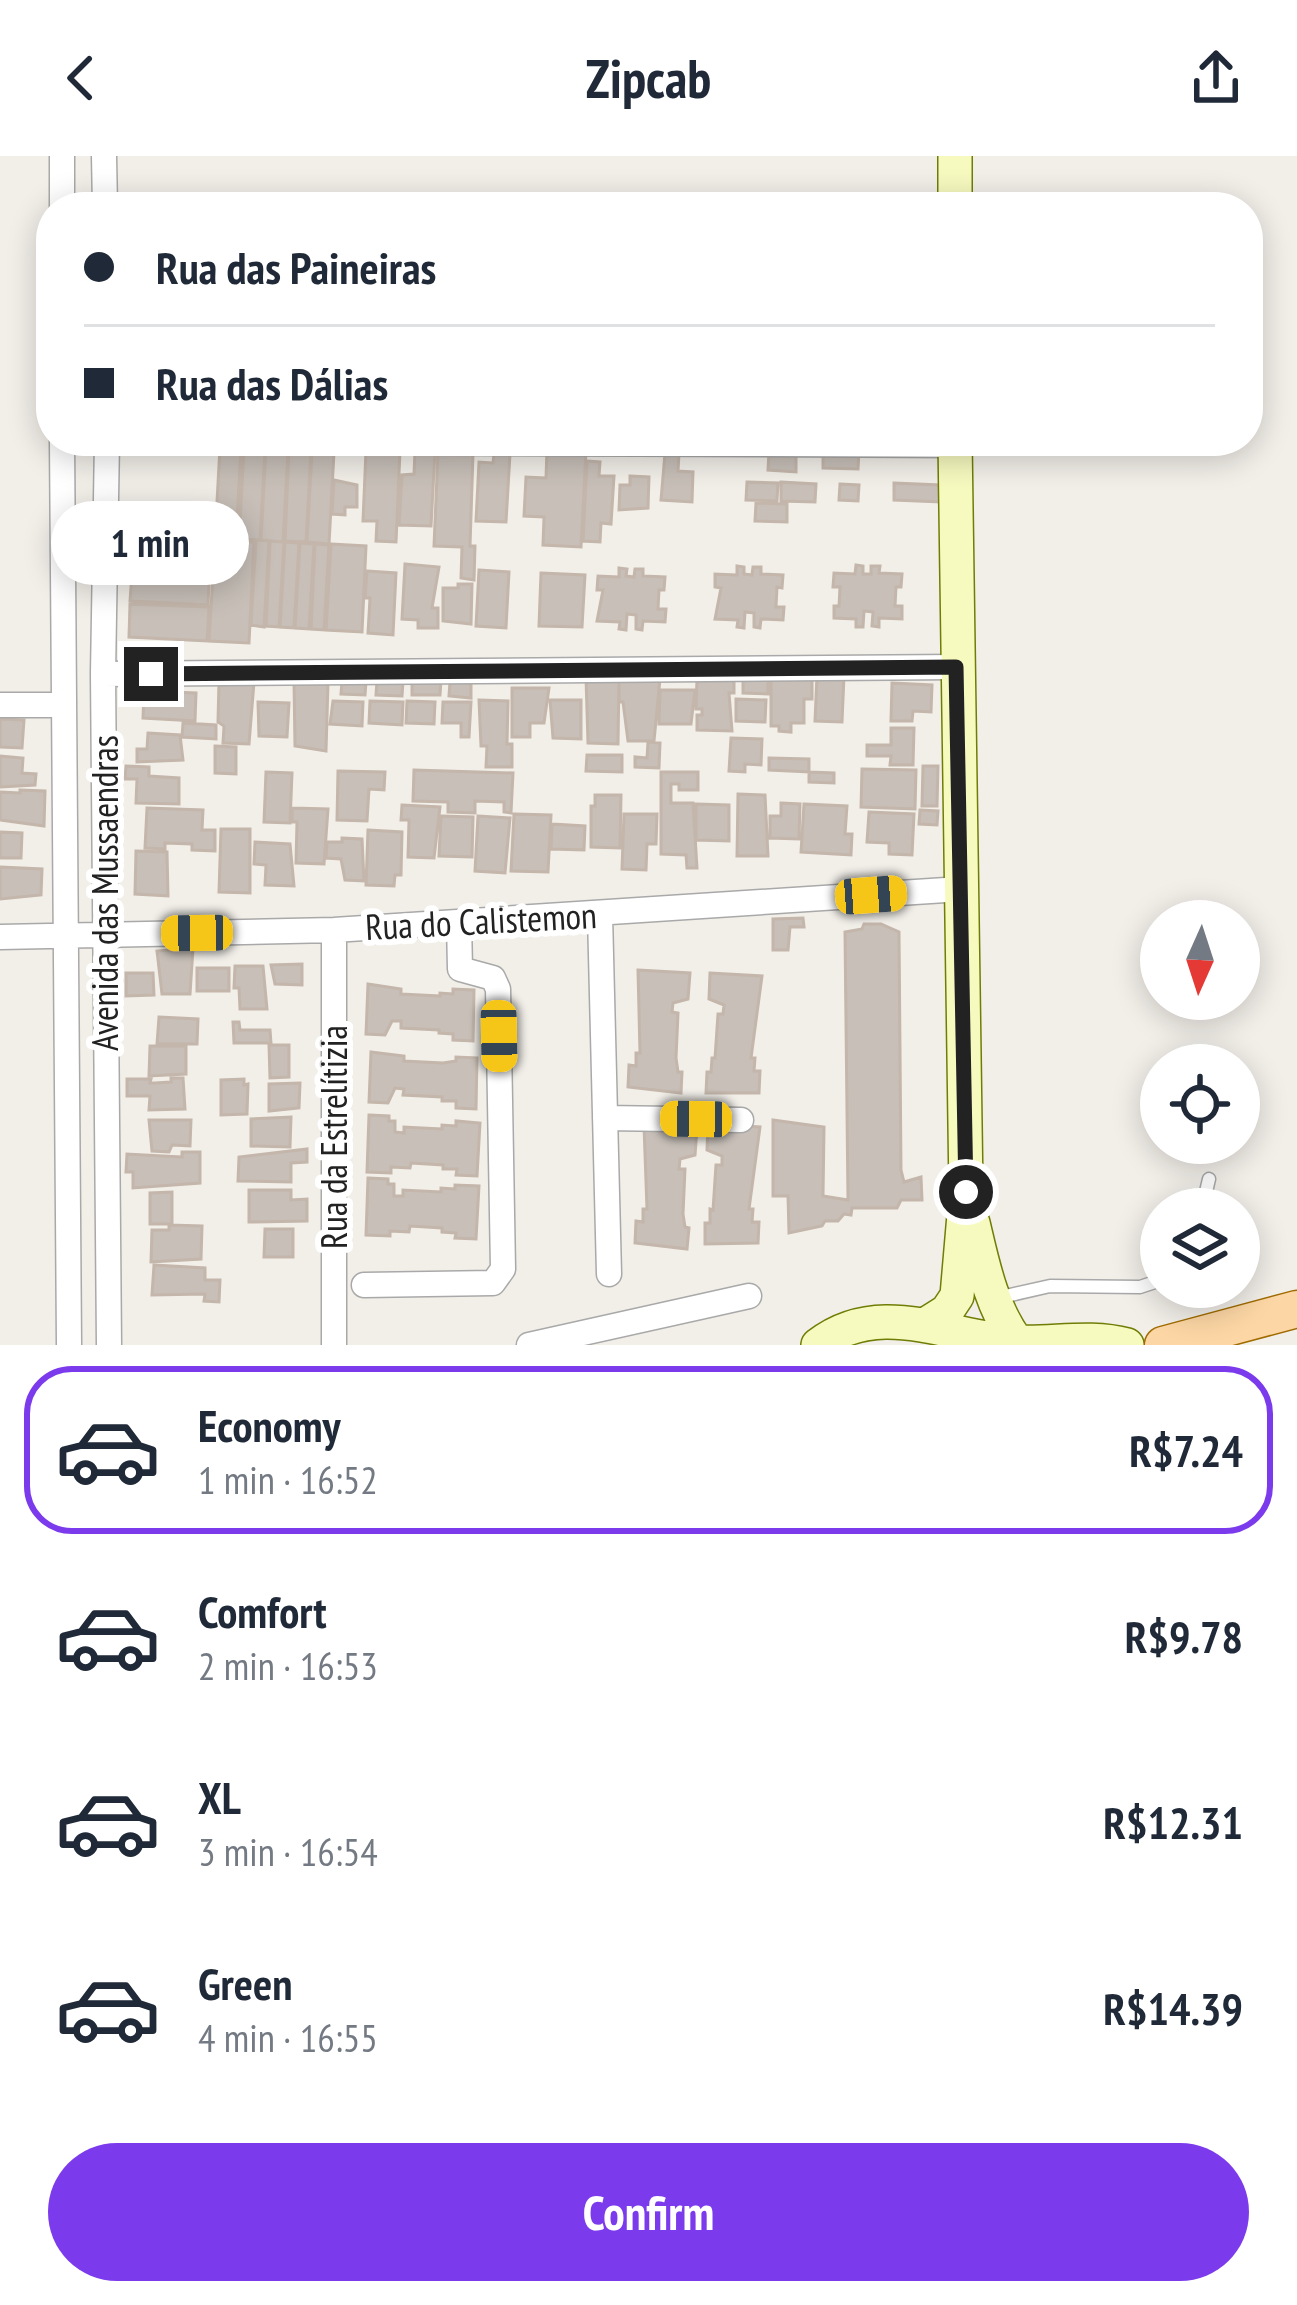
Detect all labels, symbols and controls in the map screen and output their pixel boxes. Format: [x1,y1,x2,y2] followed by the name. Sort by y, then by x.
[586,43,711,113] text: Zipcab
[48,45,114,111] icon: back
[1183,45,1249,111] icon: share
[156,238,436,296] text: Rua das Paineiras
[156,354,388,412] text: Rua das Dálias
[52,500,250,584] callout: 1 min
[111,517,189,568] text: 1 min
[124,647,178,701] route end
[81,735,128,1051] street label: Avenida das Mussaendras
[834,875,908,915] car
[364,891,598,950] street label: Rua do Calistemon
[1140,900,1260,1020] north arrow
[1140,900,1260,1308] map controls
[161,914,233,952] car
[480,1000,518,1072] car
[310,1025,357,1249] street label: Rua da Estrelítizia
[1140,1044,1260,1164] button: locate
[660,1100,732,1138] car
[939,1165,993,1219] route start
[1140,1188,1260,1308] button: layers
[54,1396,162,1504] icon: car
[198,1396,341,1454] text: Economy
[1129,1421,1243,1479] text: R$7.24
[198,1454,378,1505] text: 1 min · 16:52
[54,1582,162,1690] icon: car
[198,1582,327,1640] text: Comfort
[1125,1607,1243,1665] text: R$9.78
[198,1640,378,1691] text: 2 min · 16:53
[54,1768,162,1876] icon: car
[198,1768,241,1826] text: XL
[1103,1793,1243,1851] text: R$12.31
[198,1826,378,1877] text: 3 min · 16:54
[54,1954,162,2062] icon: car
[198,1954,293,2012] text: Green
[1103,1979,1243,2037] text: R$14.39
[198,2012,378,2063] text: 4 min · 16:55
[48,2143,1249,2281] button: Confirm

